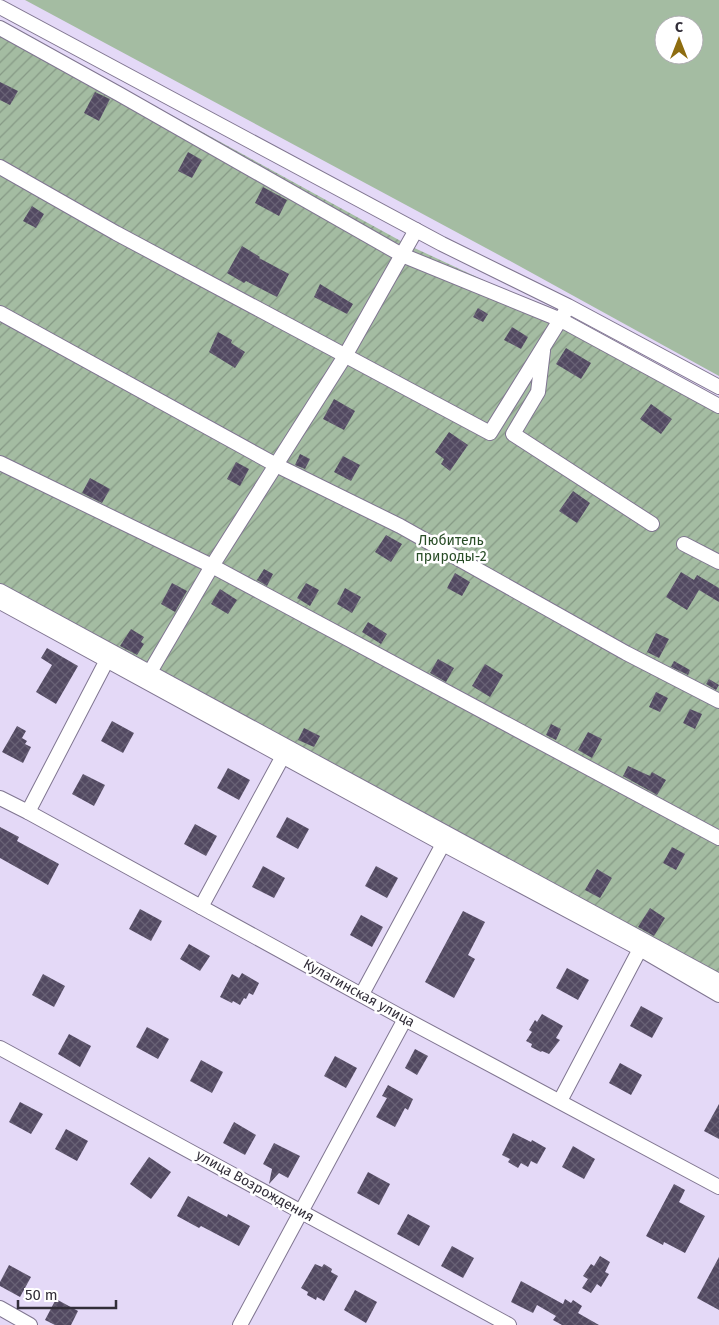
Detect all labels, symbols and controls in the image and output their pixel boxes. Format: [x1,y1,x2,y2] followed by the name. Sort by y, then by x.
[654,15,704,65] north arrow
[675,19,683,36] text: С
[415,532,487,565] park label: Любитель природы-2
[300,955,418,1031] street label: Кулагинская улица
[193,1146,317,1226] street label: улица Возрождения
[18,1278,115,1310] scale bar
[25,1286,58,1304] text: 50 m

